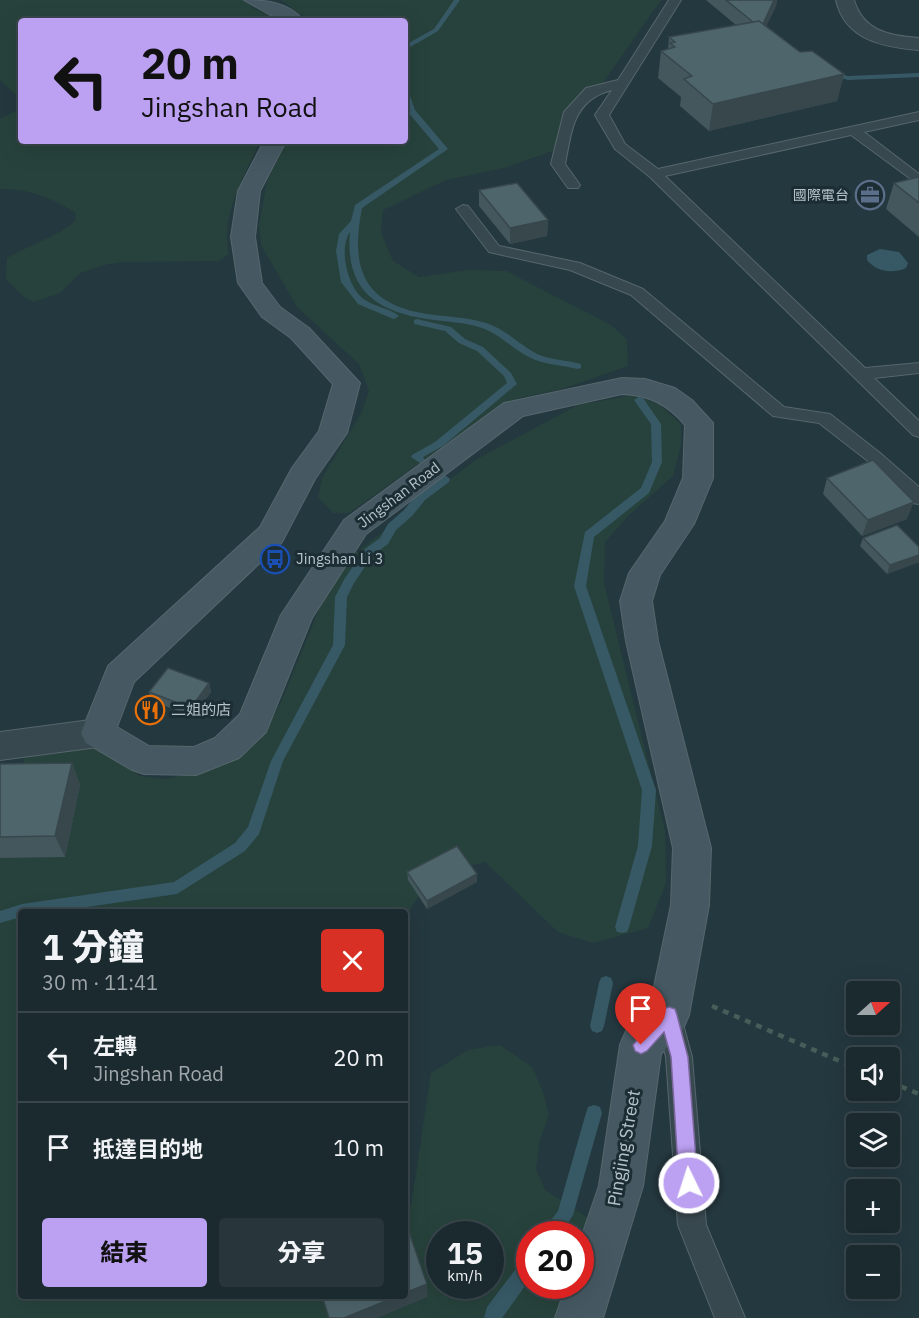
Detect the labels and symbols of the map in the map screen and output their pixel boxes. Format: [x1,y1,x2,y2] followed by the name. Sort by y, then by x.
[854,179,886,211] office icon: 國際電台
[793,186,849,204] place label: 國際電台
[354,457,444,532] street label: Jingshan Road
[259,543,291,575] bus stop icon: Jingshan Li 3
[296,549,384,568] place label: Jingshan Li 3
[134,694,166,726] restaurant icon: 二姐的店
[171,700,231,719] place label: 二姐的店
[846,981,900,1035] north arrow
[615,983,666,1045] pin
[602,1088,645,1208] street label: Pingjing Street
[657,1151,721,1215] position arrow
[516,1221,594,1299] speed limit sign: 20

